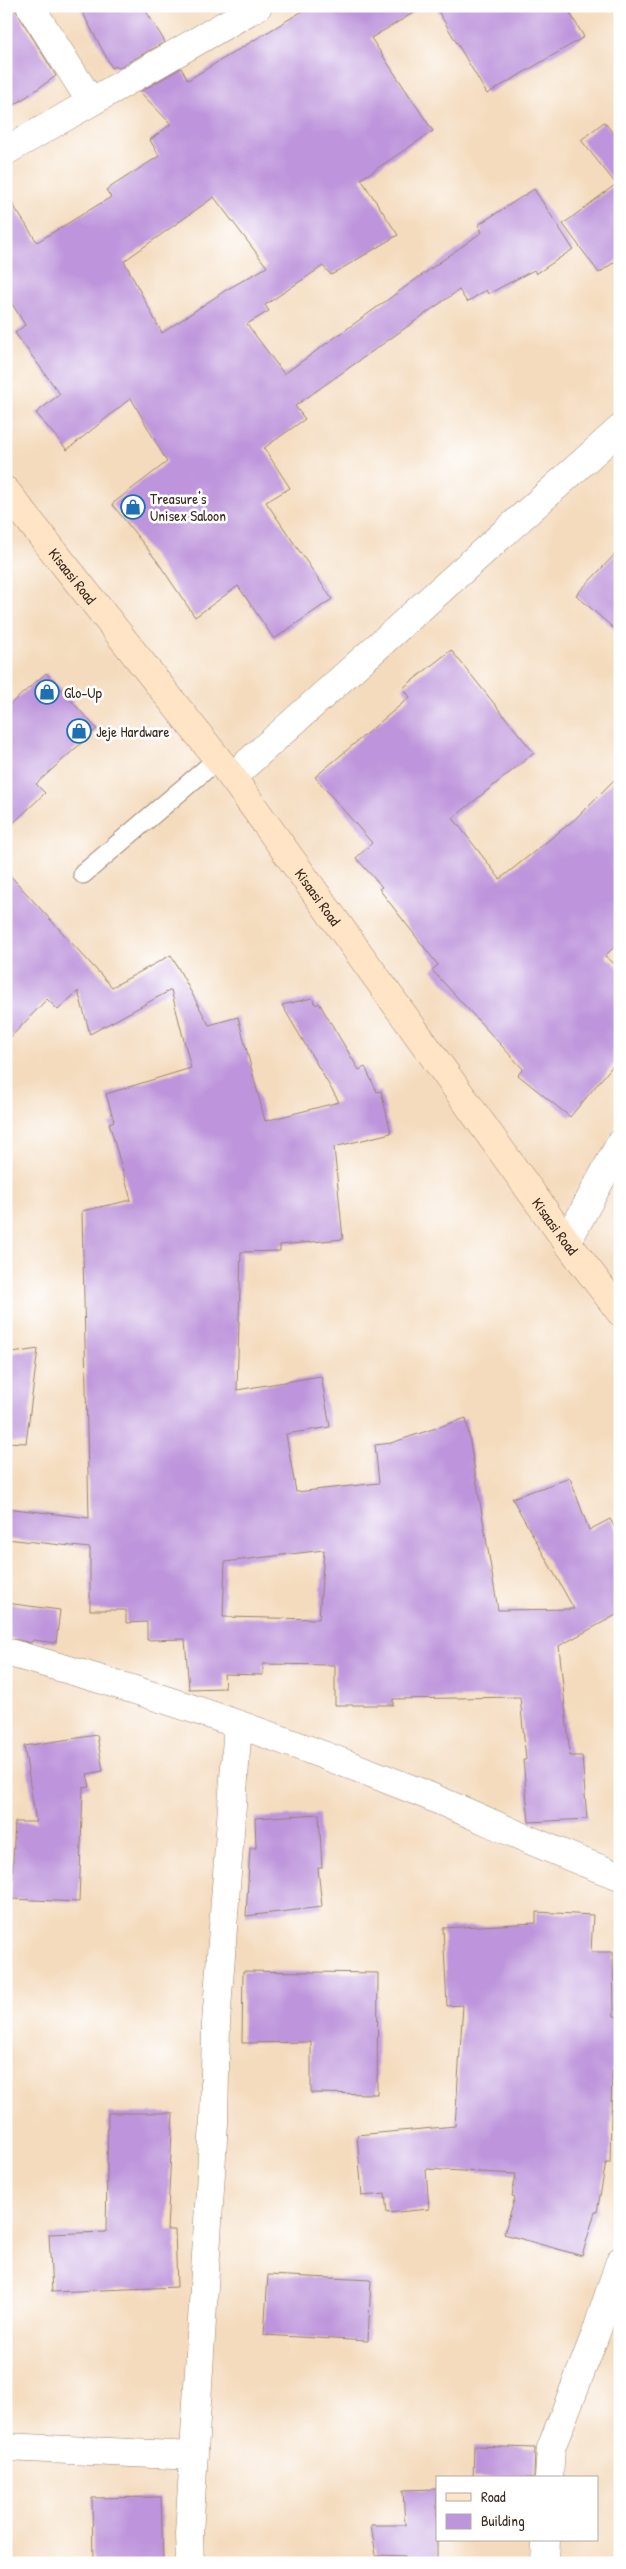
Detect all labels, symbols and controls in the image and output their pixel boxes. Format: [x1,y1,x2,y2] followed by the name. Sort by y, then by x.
[150,488,226,526] place label: Treasure's Unisex Saloon
[120,494,146,520] shop icon: Treasure's Unisex Saloon
[44,543,102,608] street label: Kisaasi Road
[34,679,60,705] shop icon: Glo-Up
[64,682,103,703] place label: Glo-Up
[66,718,92,744] shop icon: Jeje Hardware
[96,721,170,742] place label: Jeje Hardware
[290,864,346,930] street label: Kisaasi Road
[528,1193,584,1259] street label: Kisaasi Road
[436,2476,598,2542] legend
[481,2486,506,2507] text: Road
[481,2510,525,2531] text: Building

